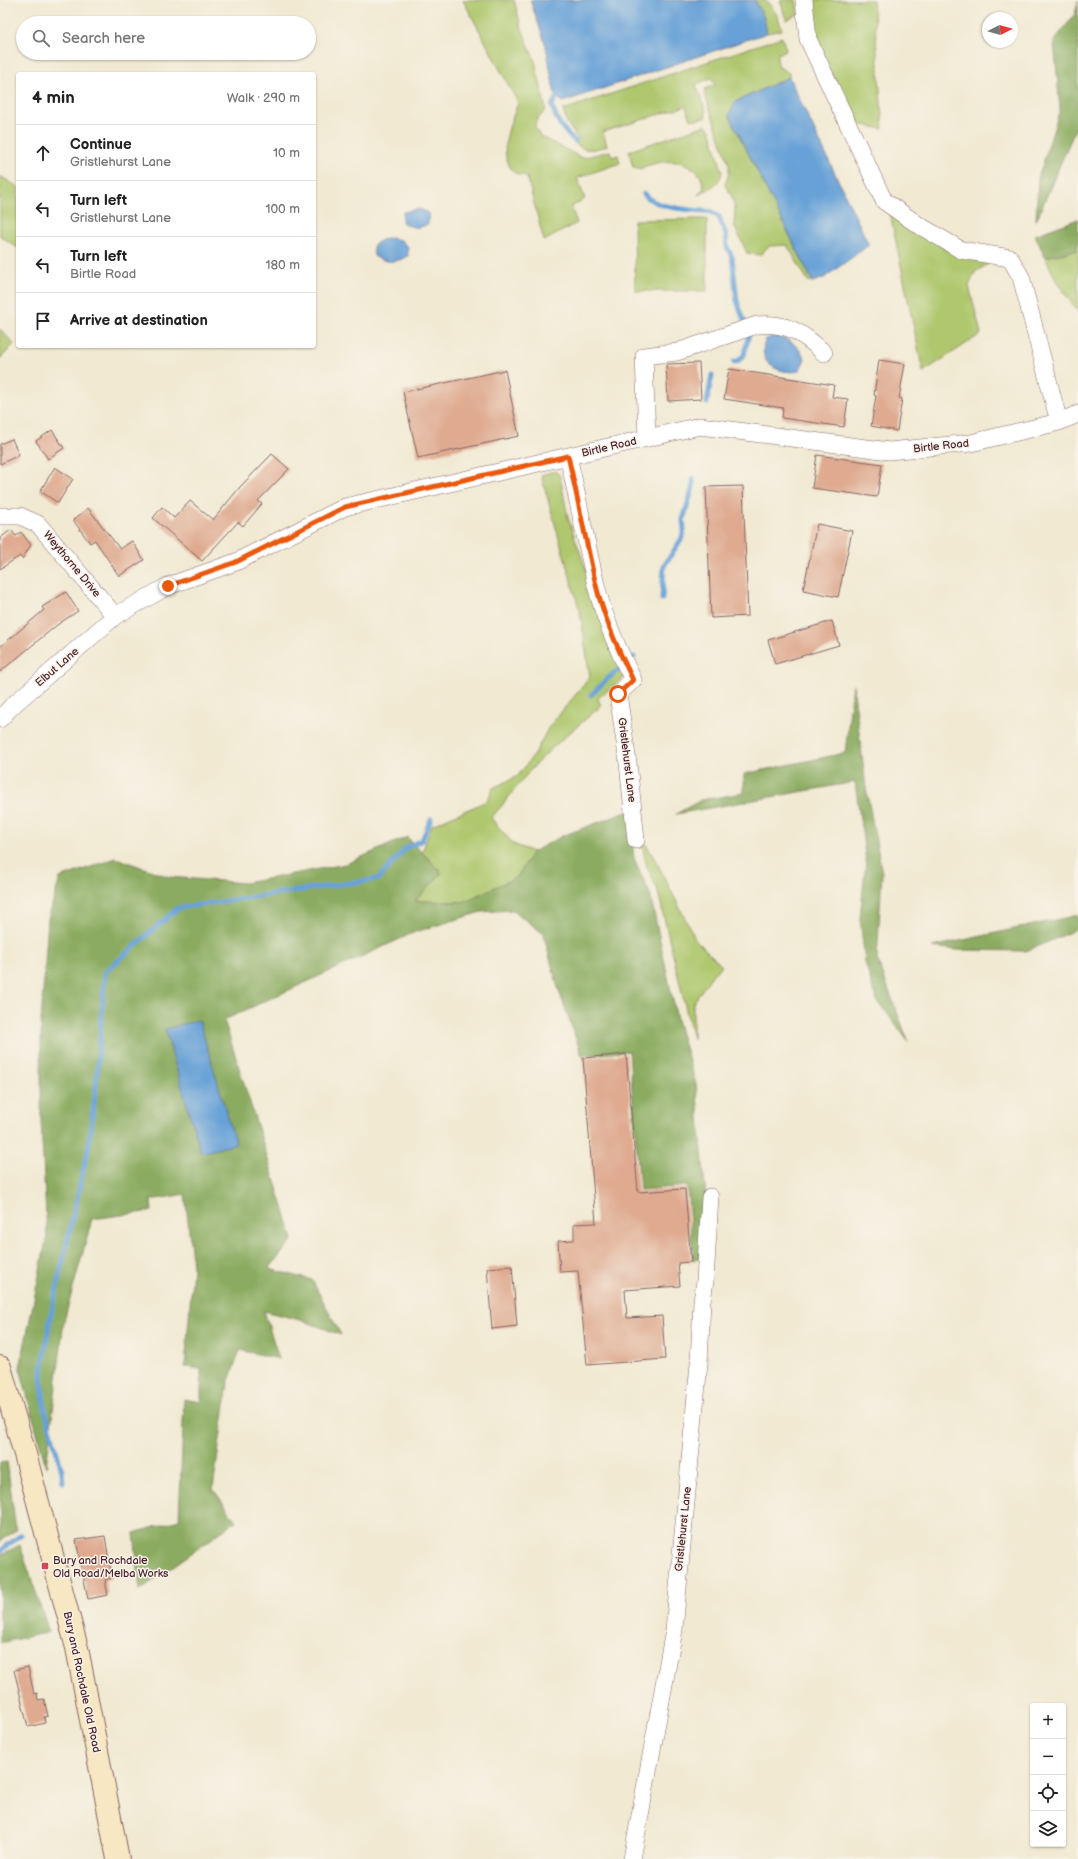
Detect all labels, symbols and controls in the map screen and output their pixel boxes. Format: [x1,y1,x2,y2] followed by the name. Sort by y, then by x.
[982,12,1018,48] north arrow
[16,16,316,60] search box
[30,27,52,49] icon: search
[62,29,145,48] text: Search here
[32,88,75,108] text: 4 min
[227,90,300,106] text: Walk · 290 m
[70,135,132,154] text: Continue
[32,142,54,164] icon: ahead
[273,145,300,161] text: 10 m
[70,154,171,170] text: Gristlehurst Lane
[70,191,127,210] text: Turn left
[32,198,54,220] icon: left
[265,201,300,217] text: 100 m
[70,210,171,226] text: Gristlehurst Lane
[70,247,127,266] text: Turn left
[32,254,54,276] icon: left
[265,257,300,273] text: 180 m
[70,266,136,282] text: Birtle Road
[32,310,54,332] icon: arrive
[70,311,208,330] text: Arrive at destination
[580,434,638,460] street label: Birtle Road
[912,437,970,455] street label: Birtle Road
[41,528,104,600] street label: Weythorne Drive
[159,577,177,595] route end
[33,644,82,689] street label: Elbut Lane
[609,685,627,703] route start
[615,717,639,804] street label: Gristlehurst Lane
[672,1485,694,1572] street label: Gristlehurst Lane
[53,1554,169,1580] place label: Bury and Rochdale Old Road/Melba Works
[40,1561,50,1571] marker: Bury and Rochdale Old Road/Melba Works
[61,1610,103,1754] street label: Bury and Rochdale Old Road
[1030,1703,1066,1847] map controls
[1030,1703,1066,1739] button: +
[1030,1739,1066,1775] button: −
[1030,1775,1066,1811] button: locate
[1030,1811,1066,1847] button: layers

